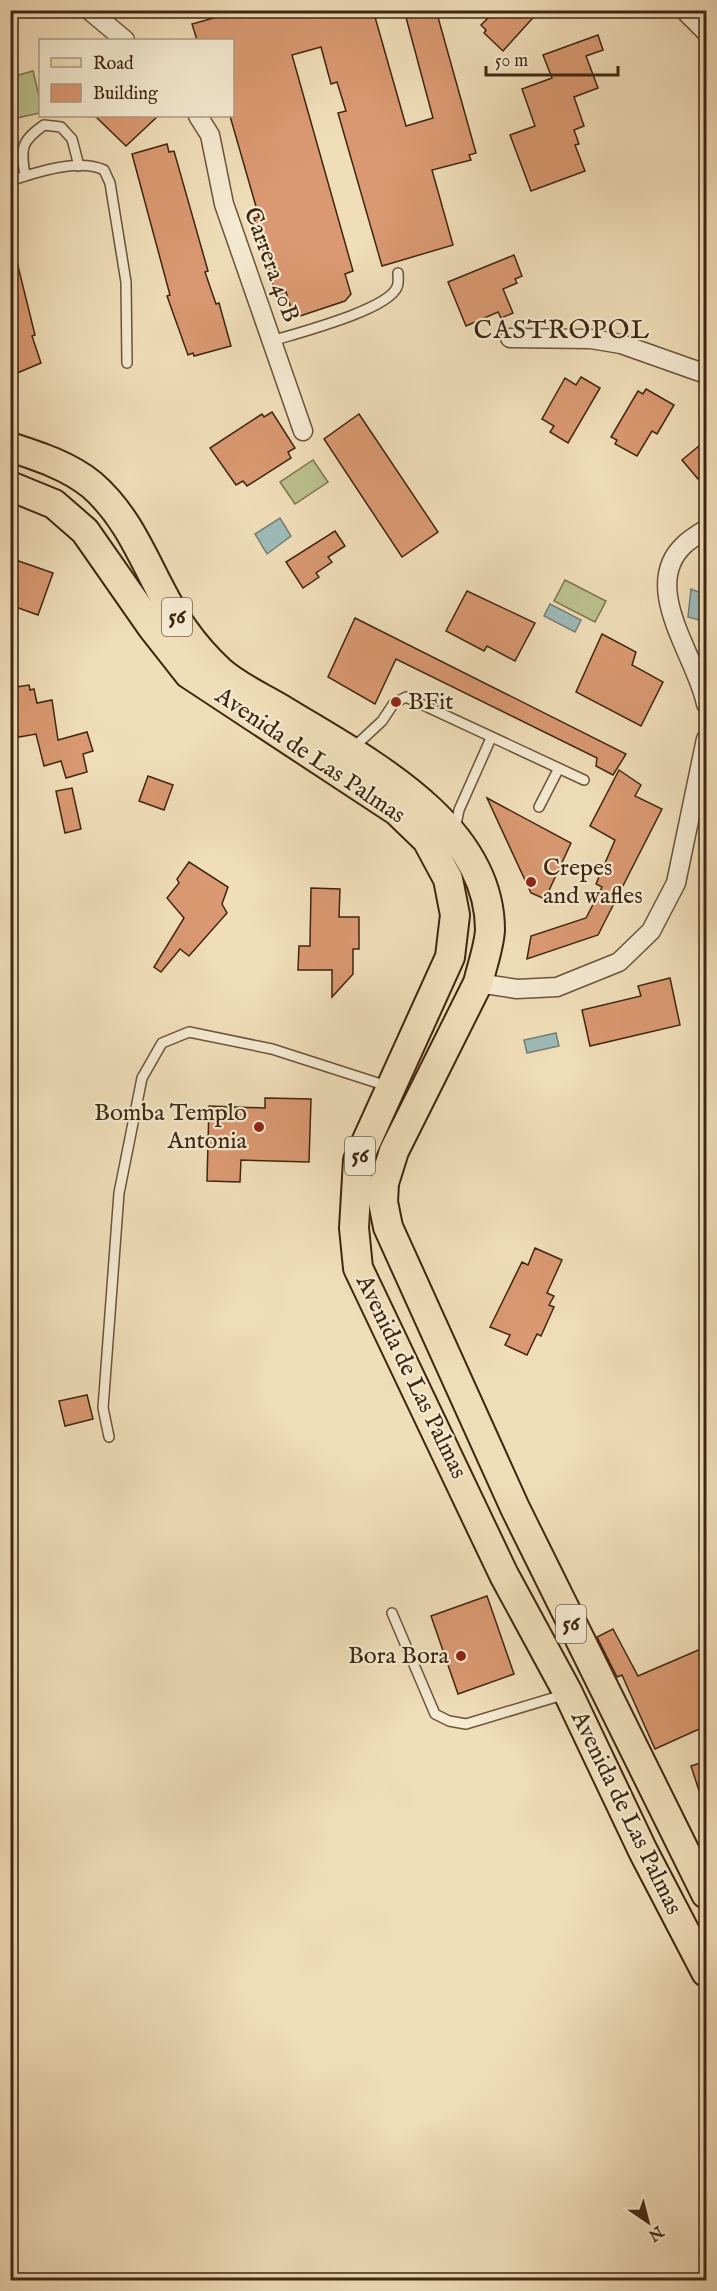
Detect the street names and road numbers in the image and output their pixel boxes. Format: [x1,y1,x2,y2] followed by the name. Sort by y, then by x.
[236,203,306,327] street label: Carrera 40B
[162,598,192,636] road number: 56
[208,680,411,831] street label: Avenida de Las Palmas
[345,1137,375,1175] road number: 56
[348,1269,474,1484] street label: Avenida de Las Palmas
[556,1605,586,1643] road number: 56
[563,1705,689,1920] street label: Avenida de Las Palmas

